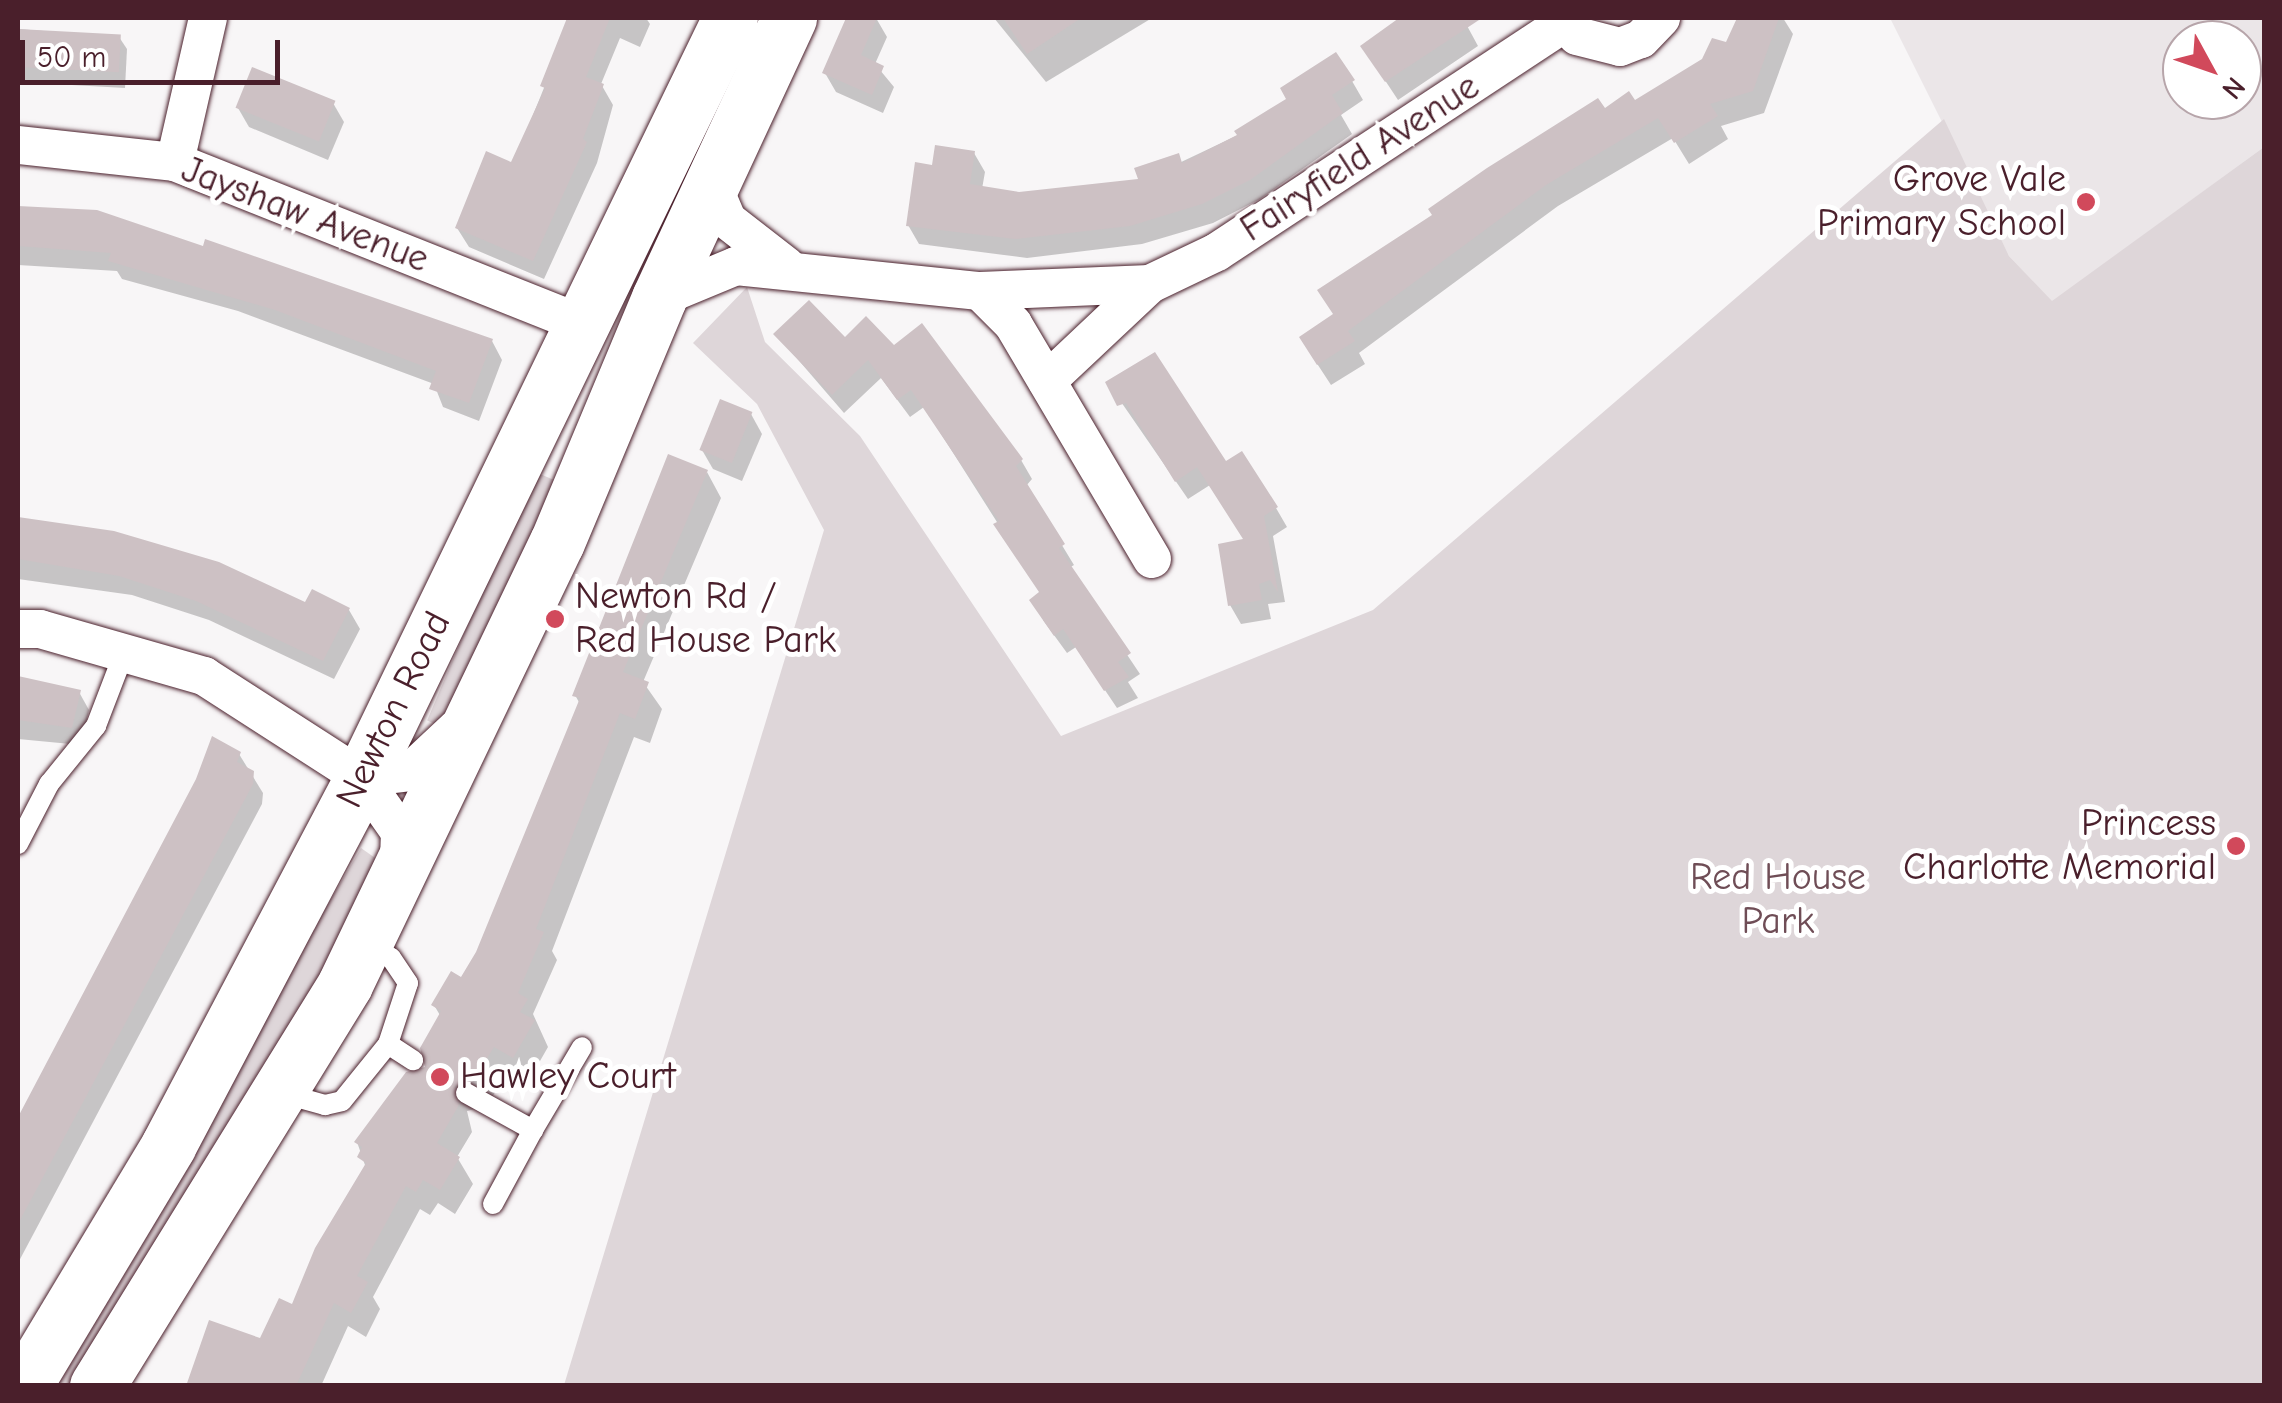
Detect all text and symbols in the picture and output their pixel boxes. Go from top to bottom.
scale bar [25,20,285,82]
north arrow [2162,20,2262,120]
text: 50 m [37,40,106,75]
street label: Fairyfield Avenue [1232,64,1488,252]
text: N [2215,71,2252,105]
street label: Jayshaw Avenue [175,147,435,283]
place label: Grove Vale Primary School [1817,157,2066,246]
marker: Grove Vale Primary School [2075,191,2097,213]
place label: Newton Rd / Red House Park [575,574,836,664]
street label: Newton Road [327,605,461,815]
marker: Newton Rd / Red House Park [544,608,566,630]
place label: Princess Charlotte Memorial [1903,801,2216,891]
marker: Princess Charlotte Memorial [2225,835,2247,857]
park label: Red House Park [1690,855,1866,944]
place label: Hawley Court [460,1054,676,1100]
marker: Hawley Court [429,1066,451,1088]

